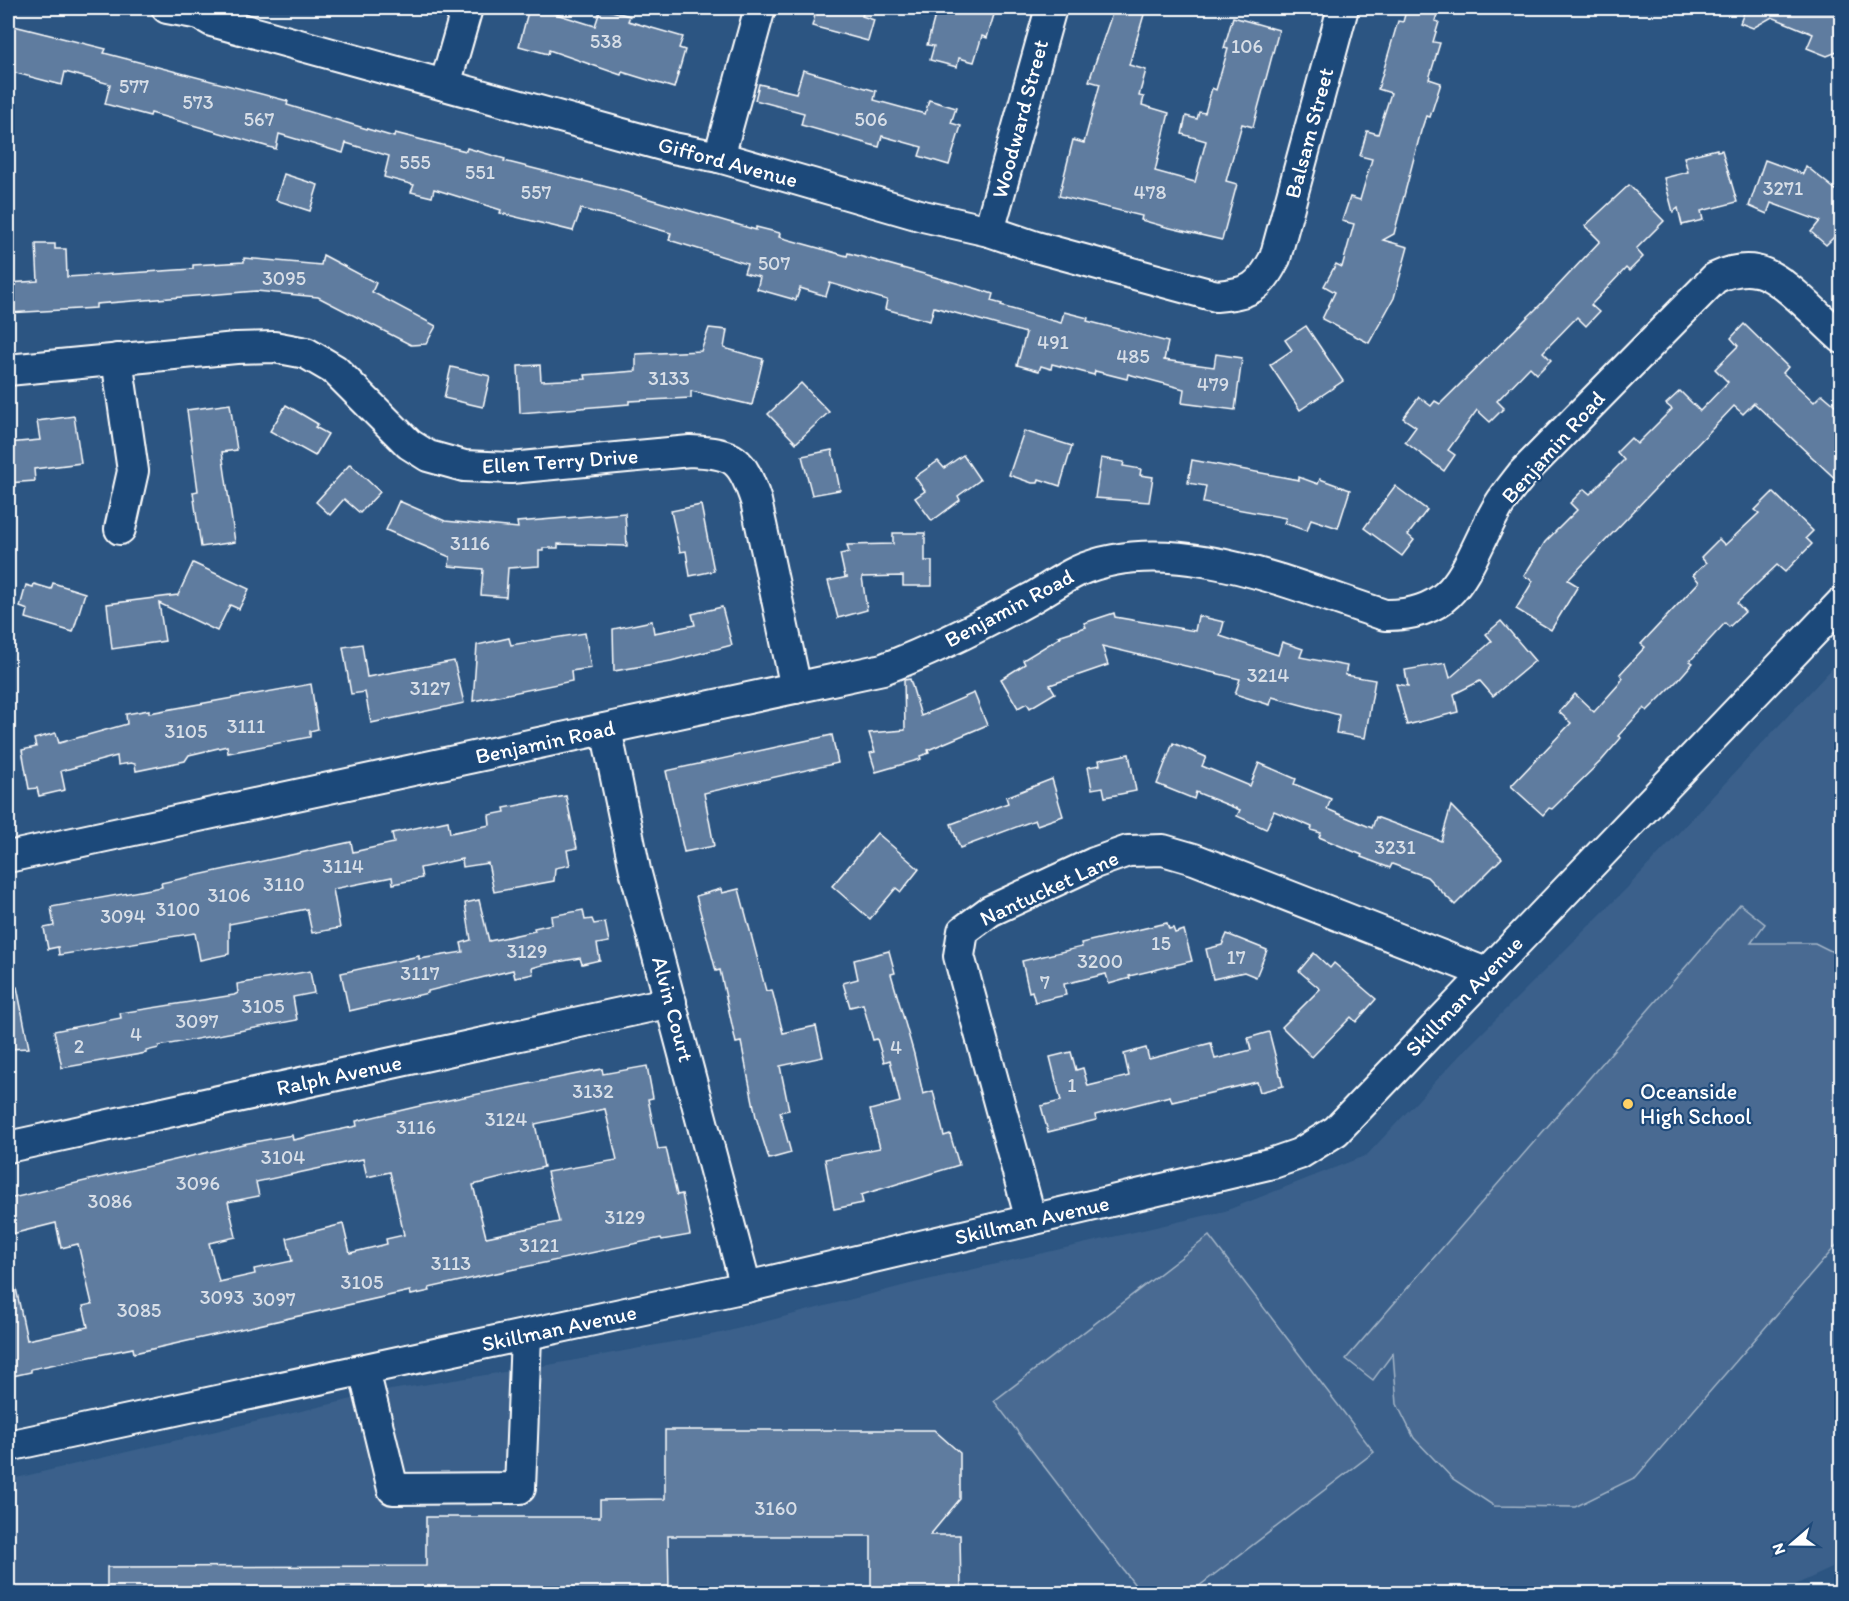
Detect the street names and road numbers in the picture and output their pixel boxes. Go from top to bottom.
street label: Woodward Street [986,37,1054,201]
street label: Balsam Street [1279,65,1339,201]
street label: Gifford Avenue [655,130,801,194]
street label: Benjamin Road [1495,385,1611,509]
street label: Ellen Terry Drive [481,442,639,480]
street label: Benjamin Road [940,563,1078,653]
street label: Benjamin Road [473,714,617,770]
street label: Nantucket Lane [975,844,1123,932]
street label: Skillman Avenue [1399,930,1529,1062]
street label: Alvin Court [646,953,700,1065]
street label: Ralph Avenue [274,1049,404,1101]
street label: Skillman Avenue [952,1189,1112,1251]
street label: Skillman Avenue [479,1298,639,1358]

